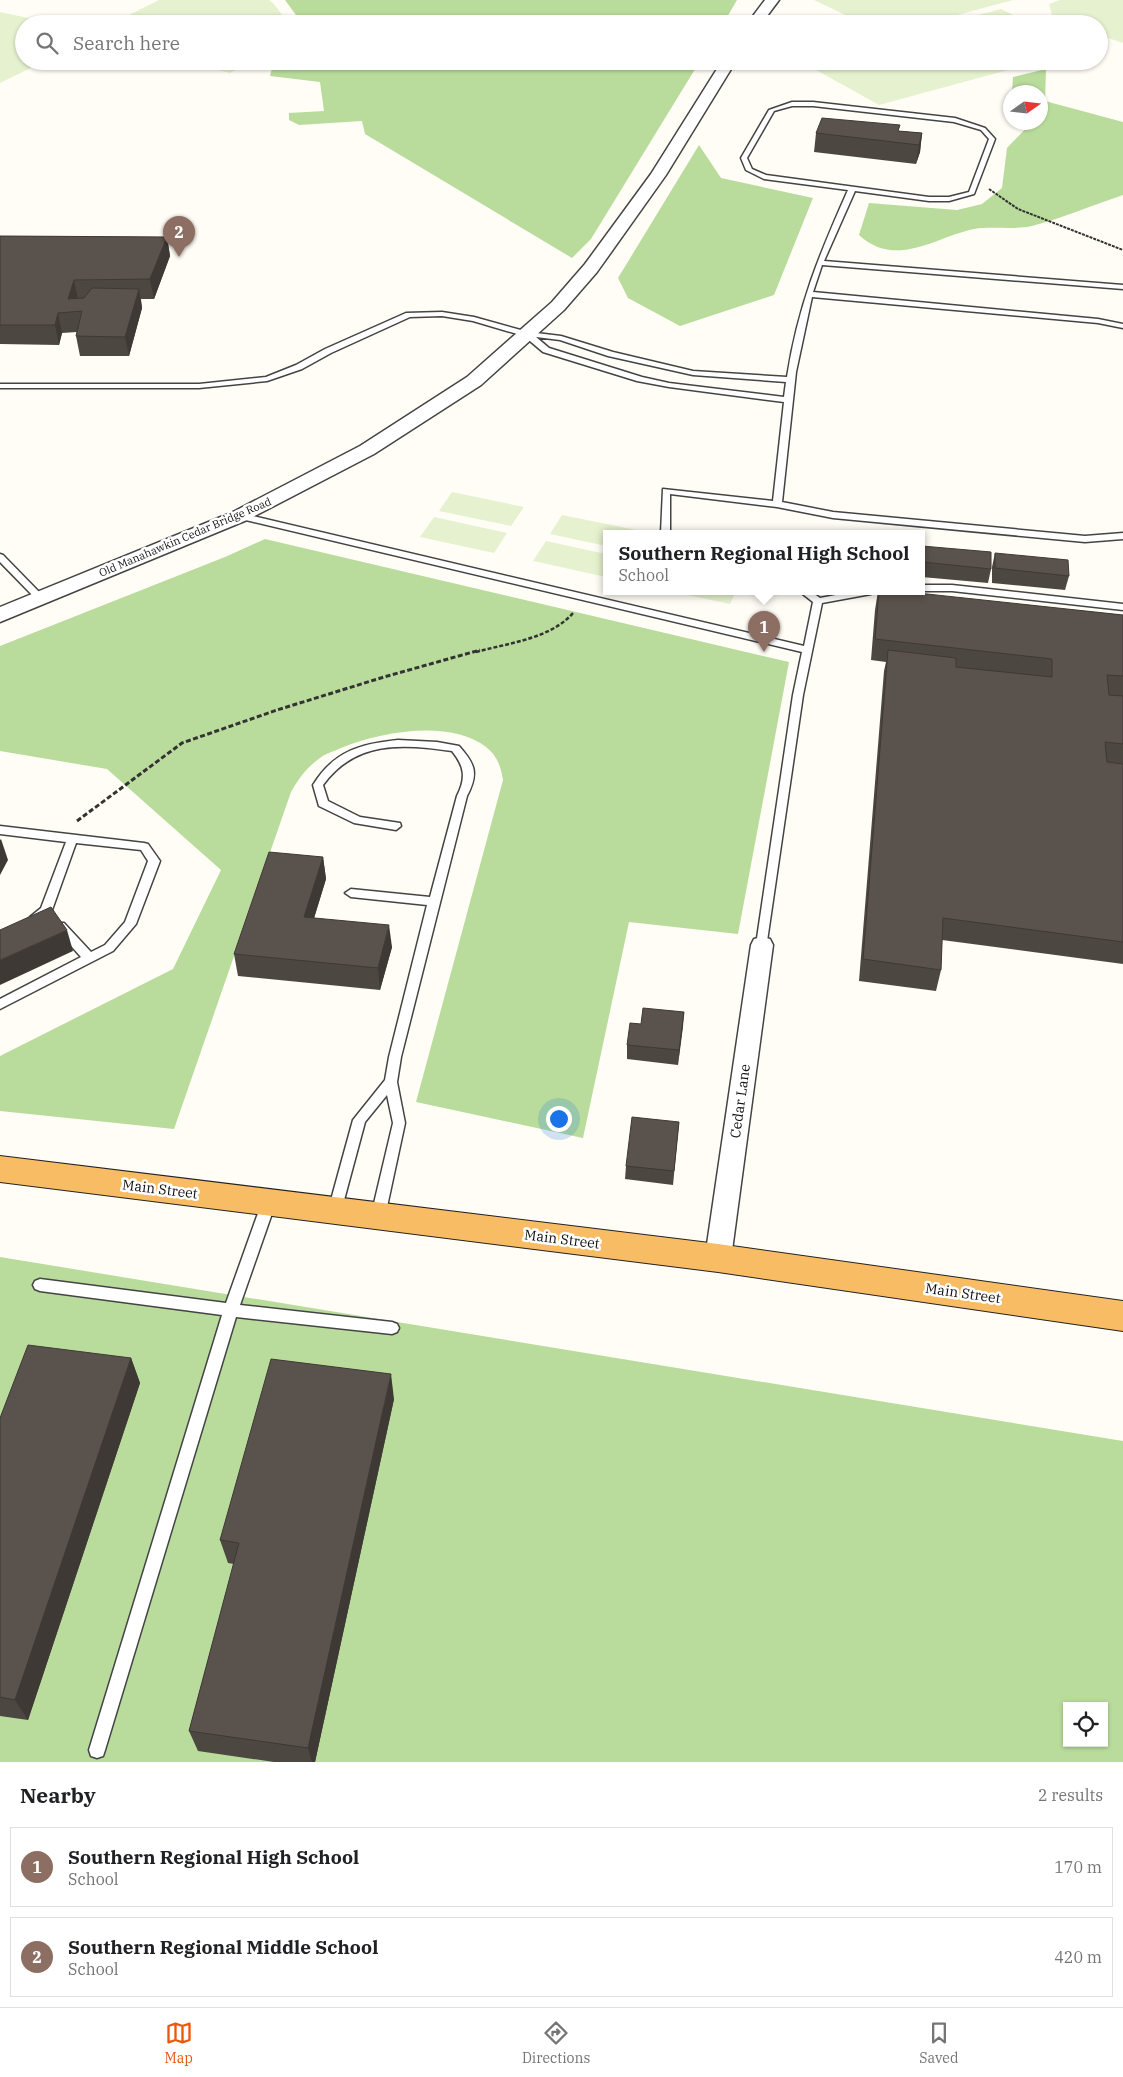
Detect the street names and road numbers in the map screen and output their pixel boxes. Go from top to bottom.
street label: Old Manahawkin Cedar Bridge Road [97,494,274,580]
street label: Cedar Lane [726,1063,754,1139]
street label: Main Street [121,1175,199,1203]
street label: Main Street [523,1225,601,1253]
street label: Main Street [924,1279,1002,1307]

